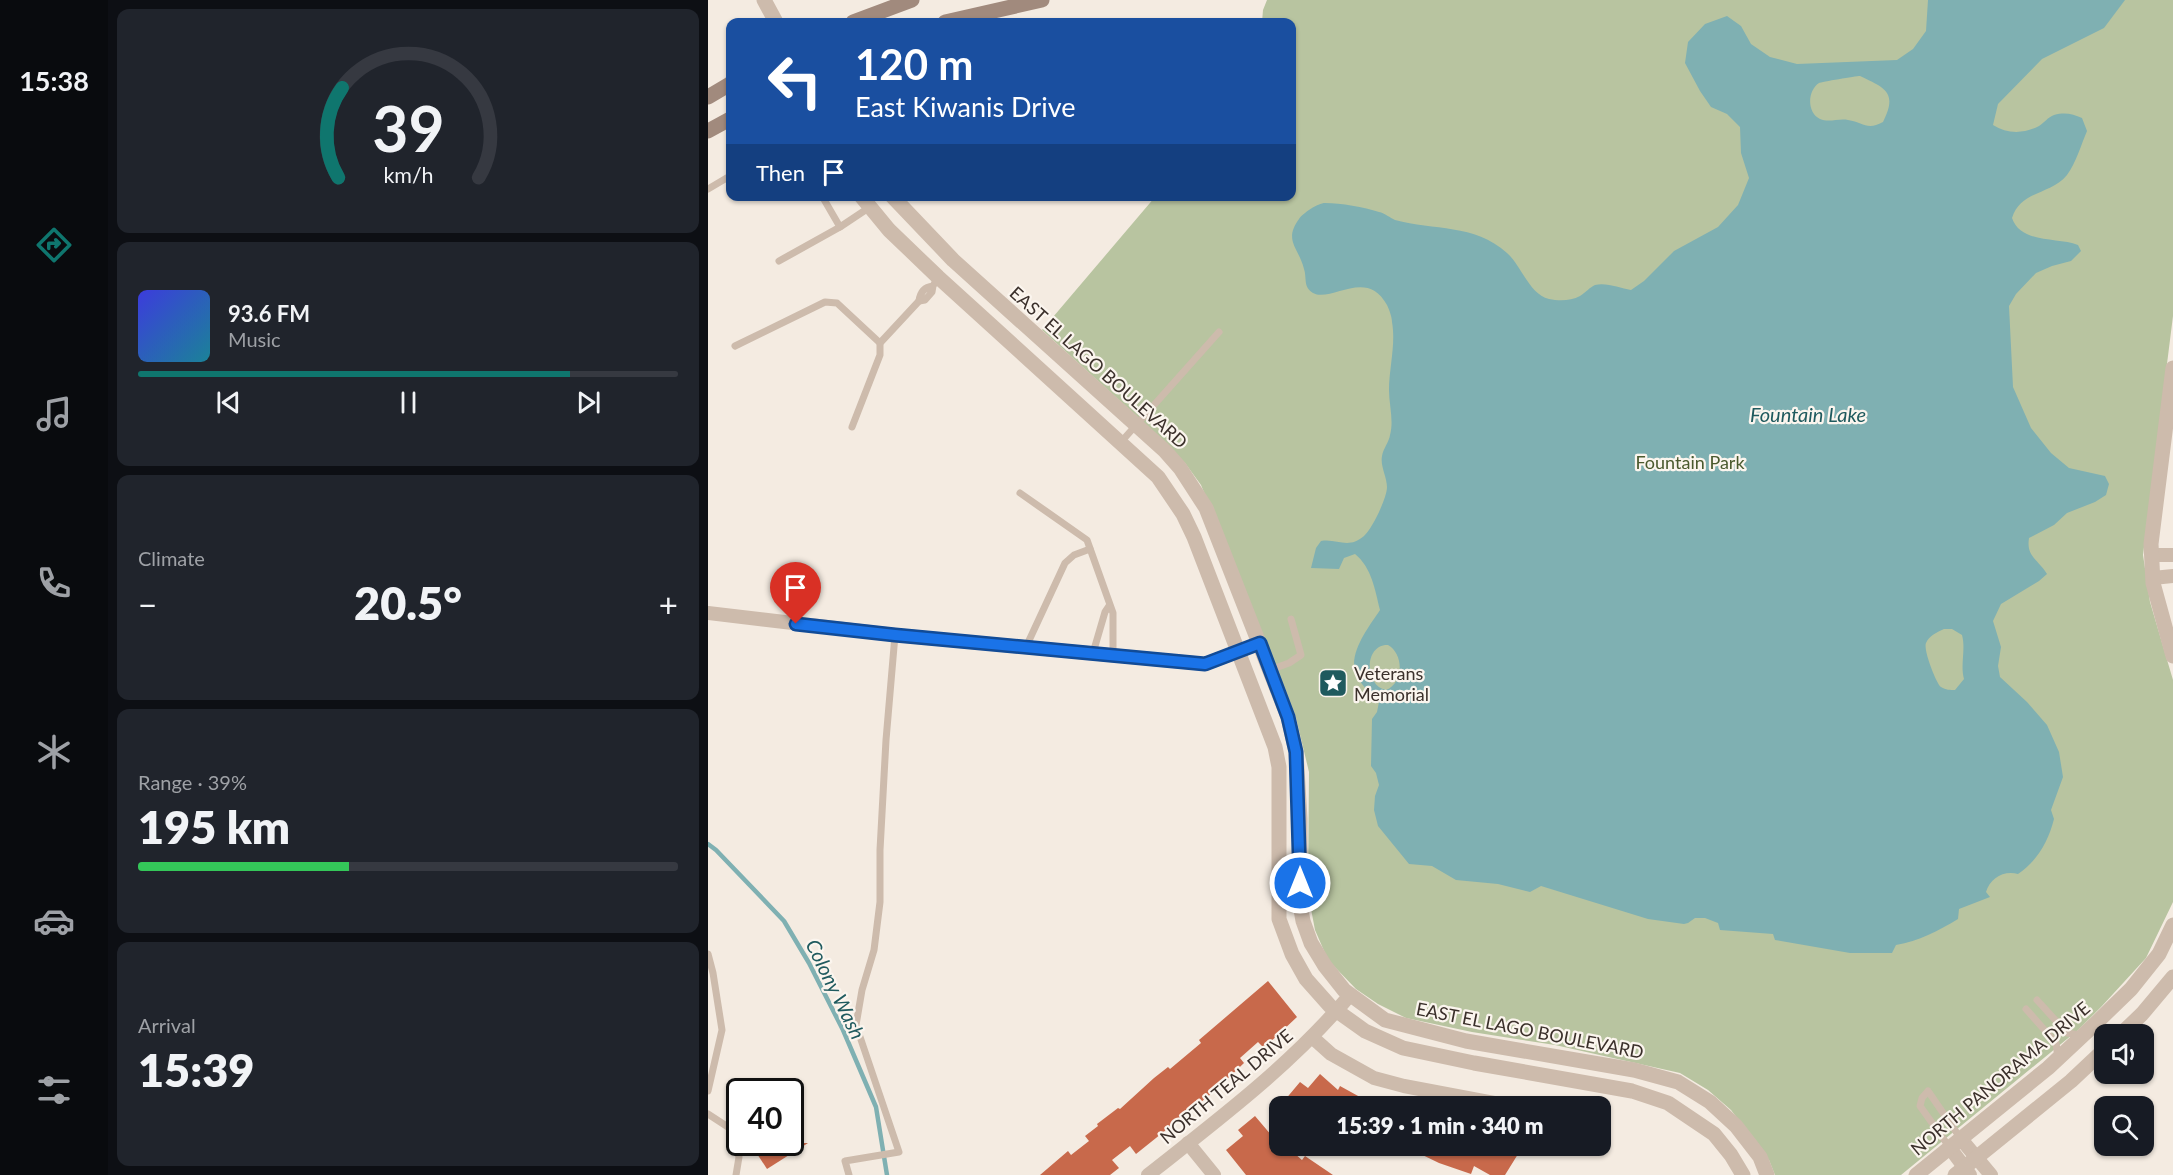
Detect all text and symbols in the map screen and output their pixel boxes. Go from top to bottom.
text: 120 m [855,39,973,89]
icon: left [756,42,834,120]
text: 15:38 [19,64,89,97]
text: 39 [372,90,444,165]
text: East Kiwanis Drive [855,90,1075,123]
icon: arrive [817,156,850,189]
text: Then [756,159,805,186]
text: km/h [383,162,433,188]
icon: directions [33,224,75,266]
street label: EAST EL LAGO BOULEVARD [1006,281,1192,453]
text: 93.6 FM [228,300,310,327]
text: Music [228,327,281,351]
icon: previous [212,386,245,419]
icon: pause [392,386,425,419]
icon: next [572,386,605,419]
icon: music [33,393,75,435]
water label: Fountain Lake [1750,402,1866,426]
park label: Fountain Park [1635,451,1745,473]
text: Climate [138,546,205,570]
icon: phone [33,562,75,604]
pin [770,562,821,624]
icon: arrive [779,571,812,604]
text: 20.5° [354,576,462,630]
text: − [138,584,157,624]
text: + [659,584,678,624]
place label: Veterans Memorial [1354,662,1429,705]
place icon: Veterans Memorial [1317,667,1349,699]
icon: climate [33,731,75,773]
text: Range · 39% [138,770,247,794]
text: 195 km [138,800,290,854]
position arrow [1268,851,1332,915]
icon: car [33,900,75,942]
water label: Colony Wash [801,935,871,1043]
street label: EAST EL LAGO BOULEVARD [1414,997,1646,1063]
street label: NORTH PANORAMA DRIVE [1906,997,2094,1159]
text: Arrival [138,1013,196,1037]
street label: NORTH TEAL DRIVE [1155,1024,1297,1148]
map controls [2094,1024,2154,1156]
button: sound [2094,1024,2154,1084]
text: 15:39 [138,1043,254,1097]
icon: filters [33,1069,75,1111]
speed limit sign: 40 [726,1078,804,1156]
button: search [2094,1096,2154,1156]
text: 15:39 · 1 min · 340 m [1337,1112,1543,1139]

